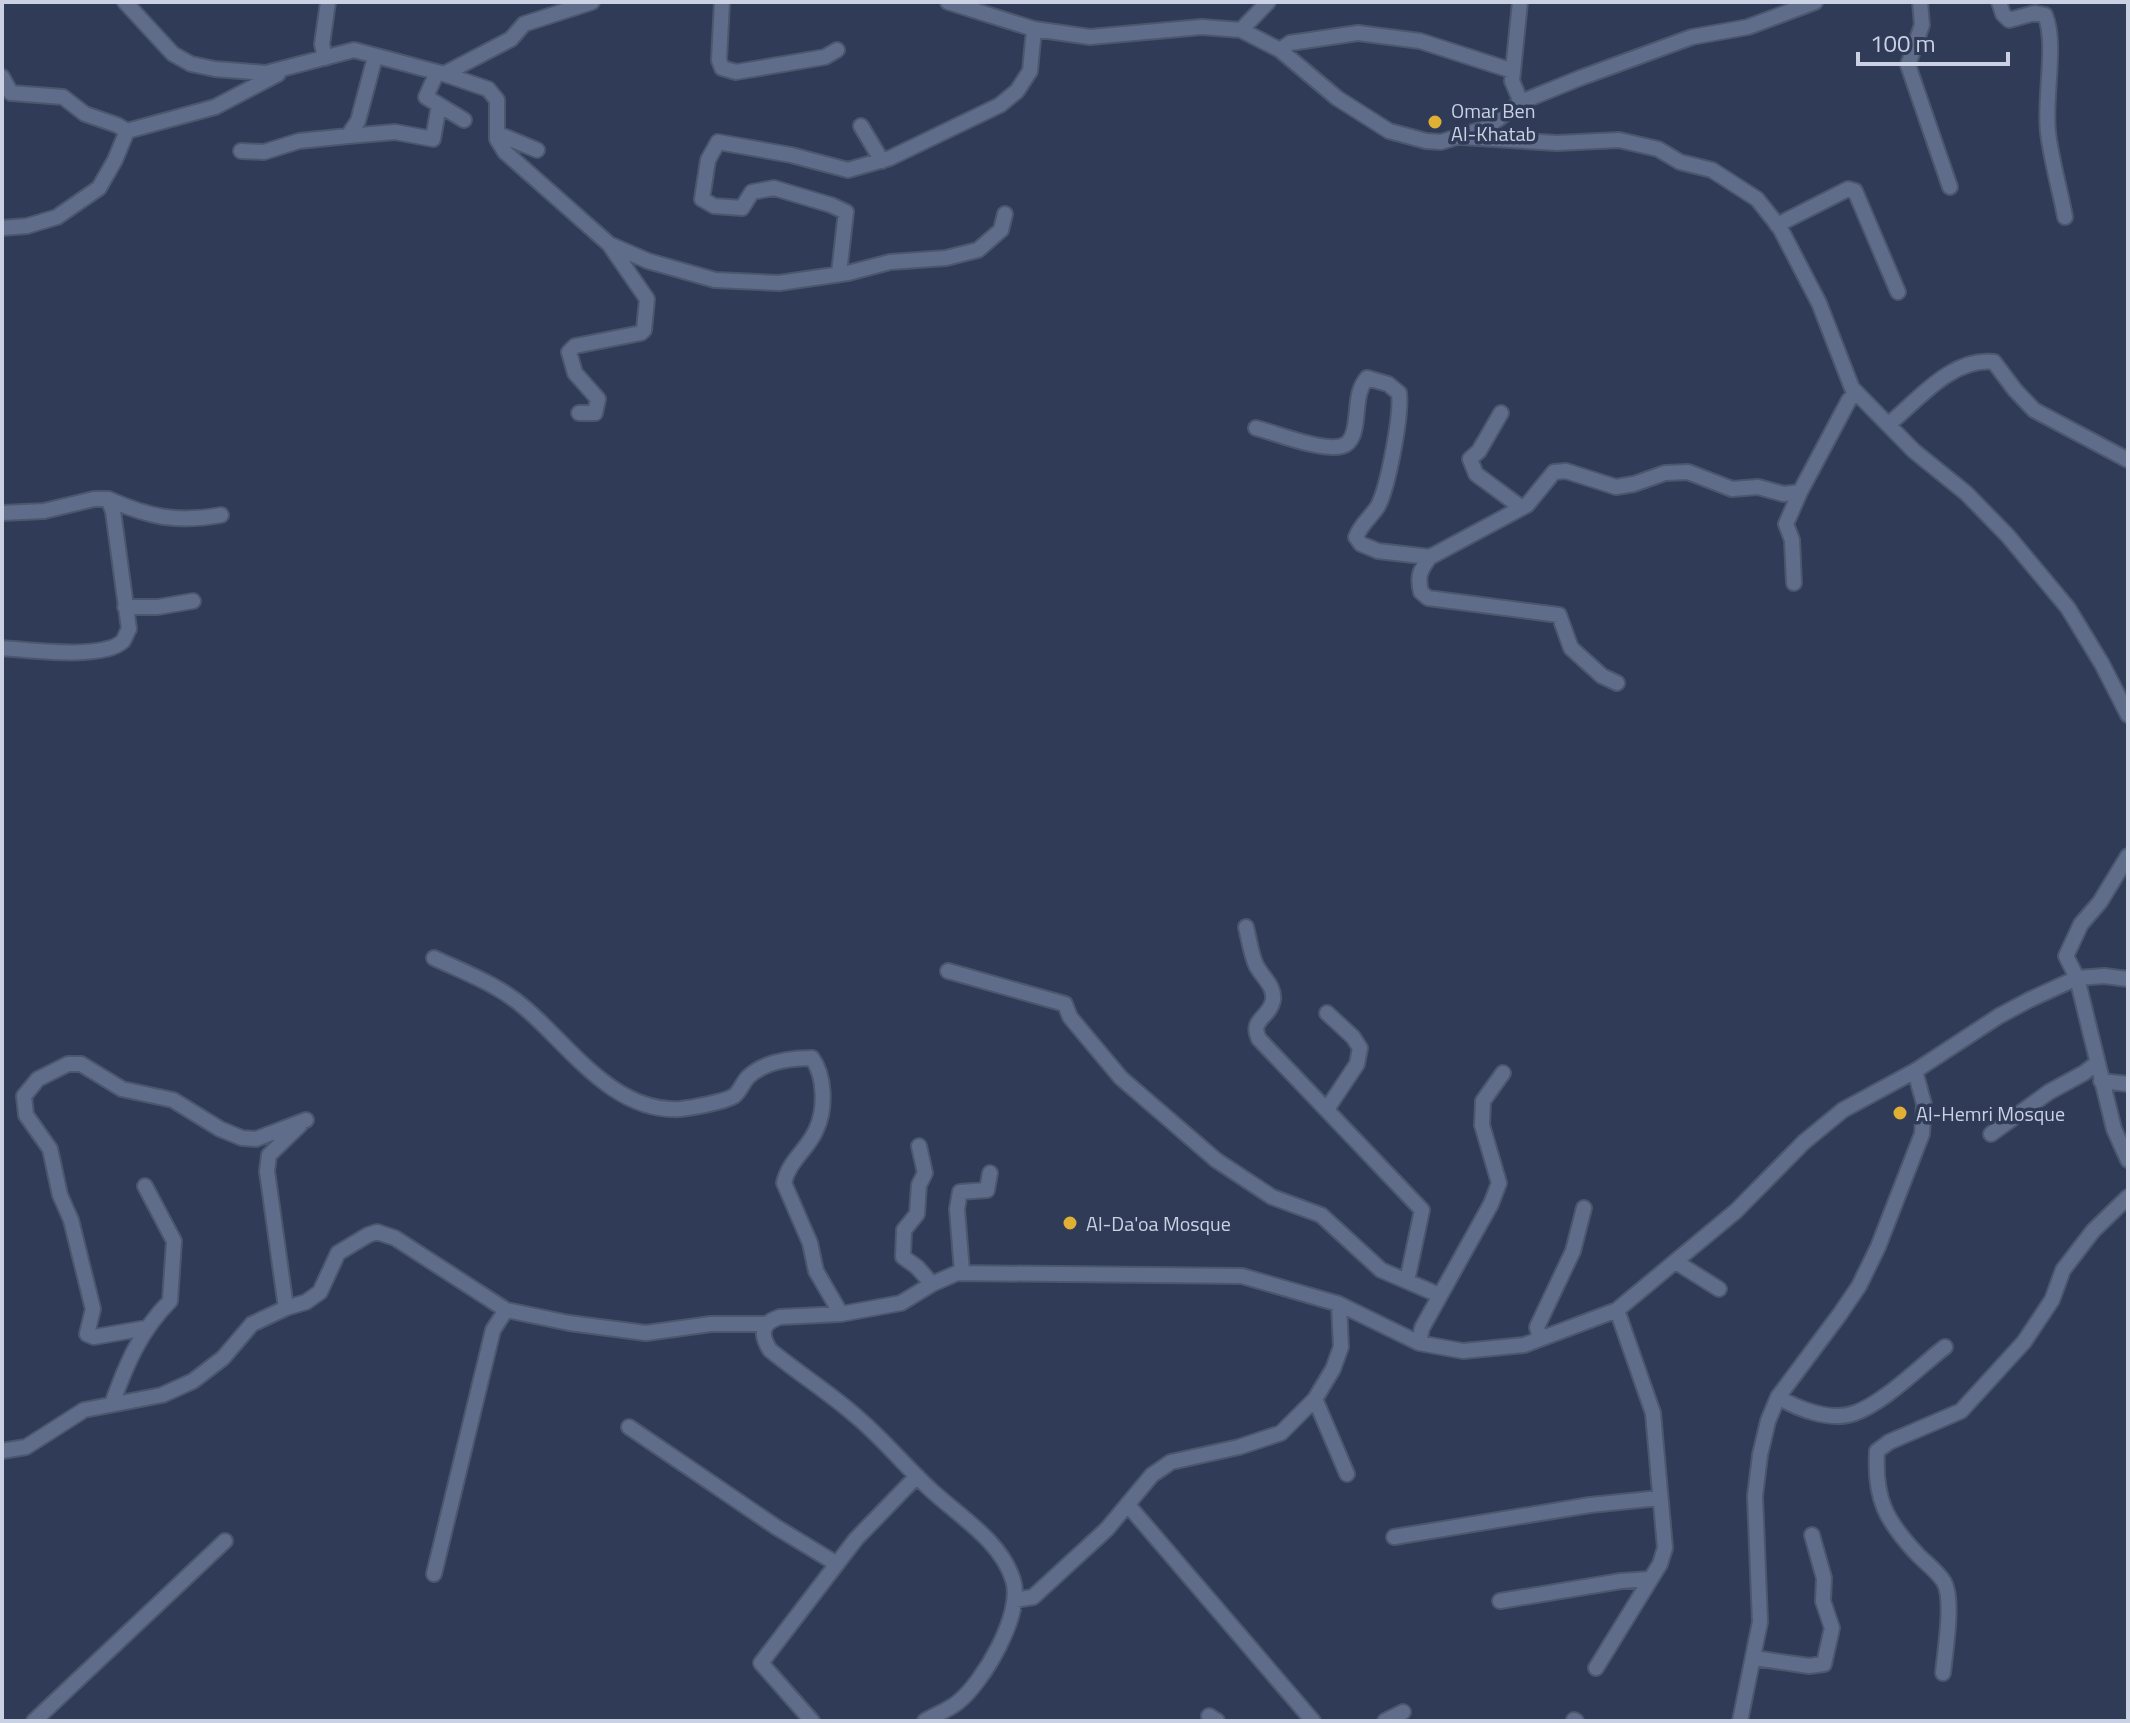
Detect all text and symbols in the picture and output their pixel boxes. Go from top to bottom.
scale bar [1858,16,2008,66]
text: 100 m [1870,25,1936,61]
place label: Omar Ben Al-Khatab [1451,95,1536,149]
marker: Omar Ben Al-Khatab [1426,113,1444,131]
place label: Al-Hemri Mosque [1916,1098,2065,1129]
marker: Al-Hemri Mosque [1891,1104,1909,1122]
place label: Al-Da'oa Mosque [1086,1208,1231,1239]
marker: Al-Da'oa Mosque [1061,1214,1079,1232]

